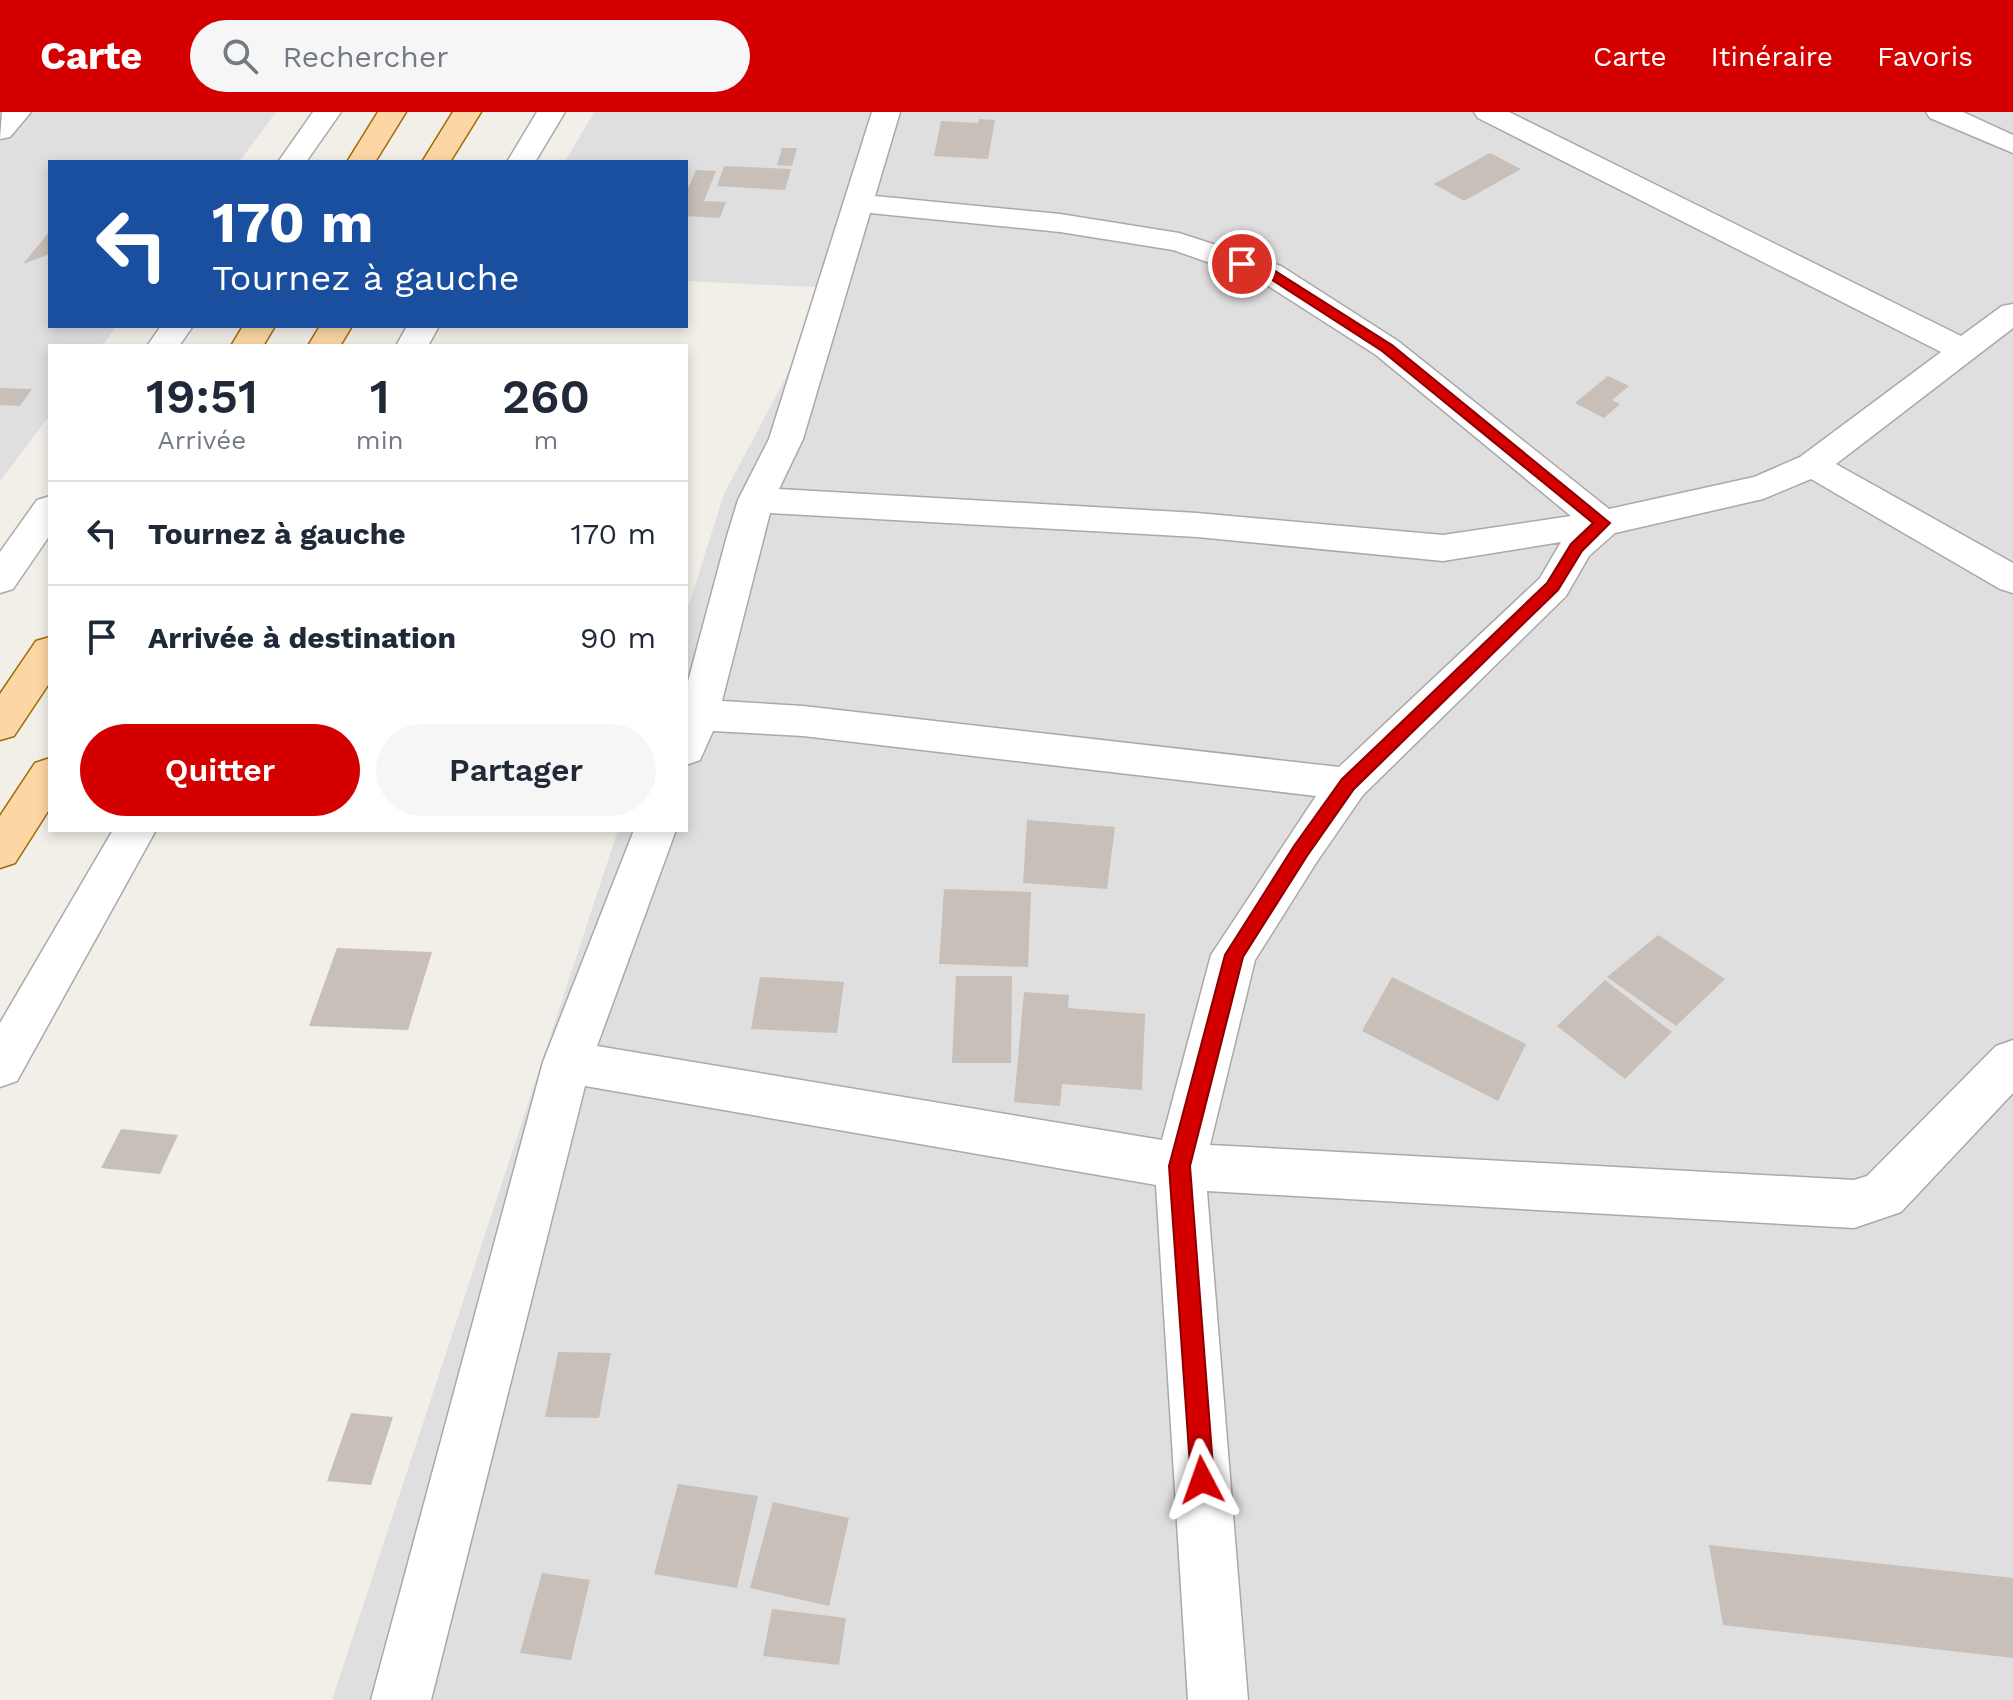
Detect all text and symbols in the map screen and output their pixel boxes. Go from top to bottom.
search box [190,20,750,92]
text: Carte [40,34,142,78]
icon: search [218,34,262,78]
text: Rechercher [282,39,449,74]
text: Carte [1593,40,1667,73]
text: Itinéraire [1711,40,1833,73]
text: Favoris [1877,40,1973,73]
text: 170 m [212,190,374,256]
icon: left [80,192,184,296]
pin [1208,230,1276,298]
icon: arrive [1220,242,1264,286]
text: Tournez à gauche [212,257,520,299]
text: 19:51 [146,368,258,425]
text: 1 [370,368,390,425]
text: 260 [502,368,590,425]
text: Arrivée [158,425,246,455]
text: min [356,425,404,455]
text: m [533,425,558,455]
icon: left [80,511,124,555]
text: Tournez à gauche [148,516,406,551]
text: 170 m [571,516,656,551]
icon: arrive [80,615,124,659]
text: Arrivée à destination [148,620,456,655]
text: 90 m [580,620,656,655]
button: Quitter [80,724,360,816]
button: Partager [376,724,656,816]
position arrow [1160,1438,1244,1522]

